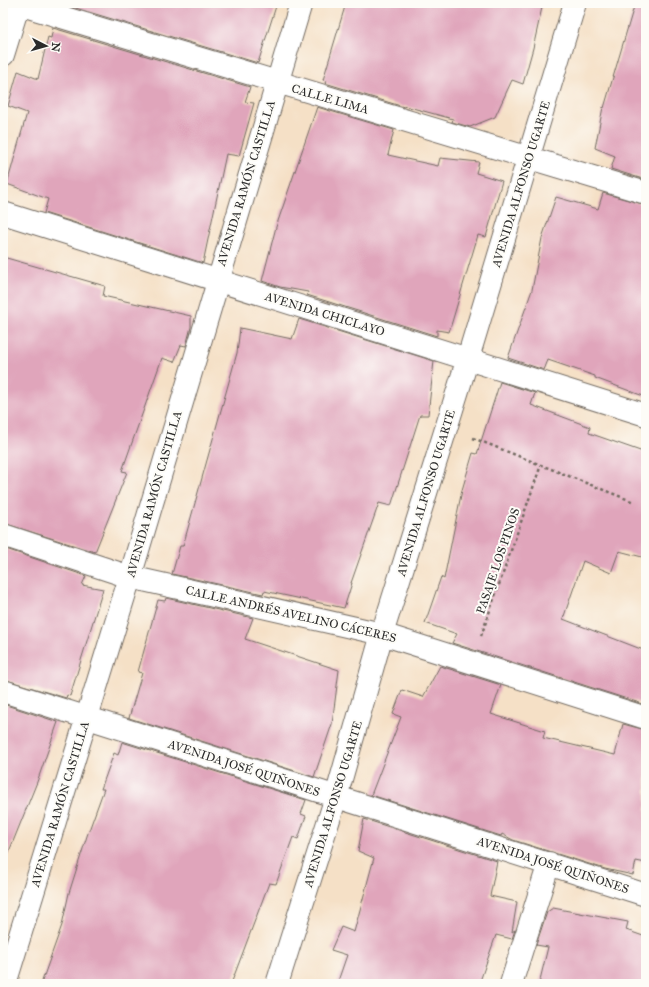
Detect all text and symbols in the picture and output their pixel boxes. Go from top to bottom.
north arrow [26,26,66,66]
text: N [48,42,62,53]
street label: CALLE LIMA [290,81,370,117]
street label: AVENIDA RAMÓN CASTILLA [212,98,278,269]
street label: AVENIDA ALFONSO UGARTE [489,99,553,270]
street label: AVENIDA CHICLAYO [262,289,387,339]
street label: AVENIDA ALFONSO UGARTE [394,408,458,579]
street label: AVENIDA RAMÓN CASTILLA [121,409,185,580]
street label: PASAJE LOS PINOS [473,506,524,616]
street label: CALLE ANDRÉS AVELINO CÁCERES [184,581,398,645]
street label: AVENIDA RAMÓN CASTILLA [26,719,92,890]
street label: AVENIDA ALFONSO UGARTE [301,719,365,890]
street label: AVENIDA JOSÉ QUIÑONES [165,735,322,800]
street label: AVENIDA JOSÉ QUIÑONES [474,832,631,897]

